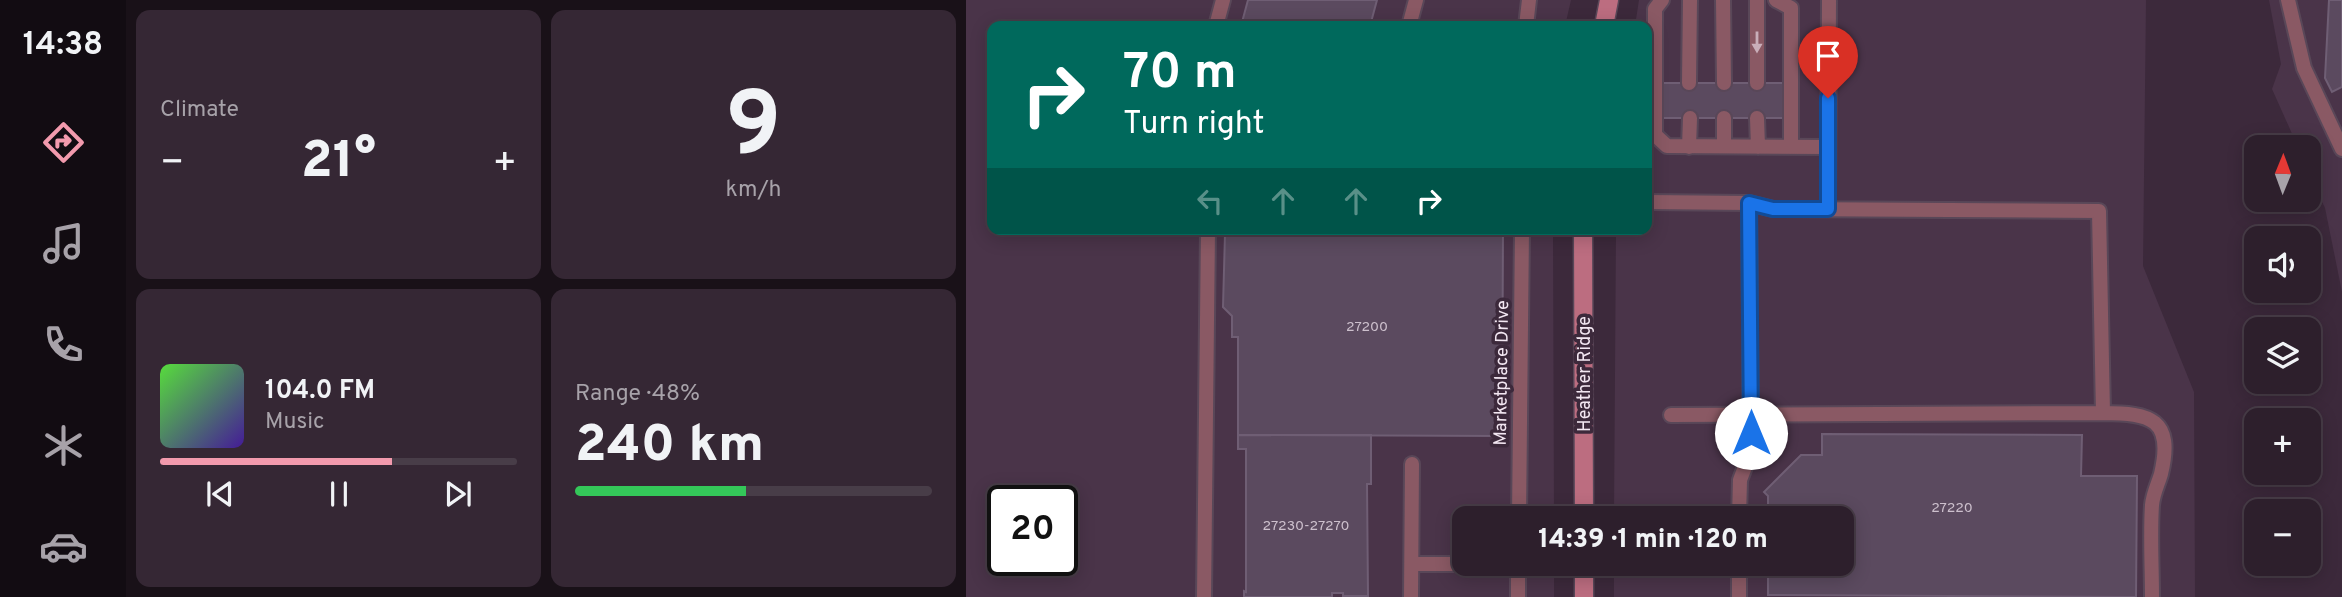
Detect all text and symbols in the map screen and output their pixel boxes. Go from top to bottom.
text: 14:38 [23,26,103,66]
pin [1798,26,1858,98]
one-way arrow [1751,31,1763,53]
icon: arrive [1809,37,1847,75]
text: 70 m [1123,44,1237,106]
icon: right [1008,49,1099,140]
text: 9 [726,73,781,188]
text: Climate [160,96,239,125]
text: Turn right [1123,105,1265,145]
icon: directions [39,118,88,167]
text: 21° [301,130,376,196]
north arrow [2244,135,2320,212]
map controls [2244,135,2321,576]
text: − [160,140,185,189]
text: + [492,140,517,189]
text: km/h [726,176,781,205]
icon: left [1191,182,1229,220]
icon: ahead [1264,182,1302,220]
icon: ahead [1337,182,1375,220]
icon: right [1410,182,1448,220]
icon: music [39,219,88,268]
button: sound [2244,226,2321,303]
street label: Marketplace Drive [1490,300,1515,446]
street label: Heather Ridge [1574,316,1597,432]
button: layers [2244,317,2321,394]
house number: 27200 [1346,319,1388,336]
icon: phone [39,320,88,369]
text: 104.0 FM [265,375,375,408]
text: Range · 48% [575,380,700,409]
position arrow [1714,396,1788,470]
text: Music [265,408,325,437]
button: + [2244,408,2321,485]
text: 240 km [575,414,764,480]
icon: climate [39,421,88,470]
icon: previous [201,475,239,513]
icon: pause [320,475,358,513]
icon: next [439,475,477,513]
speed limit sign: 20 [987,485,1078,576]
button: − [2244,499,2321,576]
house number: 27220 [1931,500,1973,517]
house number: 27230-27270 [1263,518,1349,535]
icon: car [39,522,88,571]
text: 14:39 · 1 min · 120 m [1538,524,1768,557]

